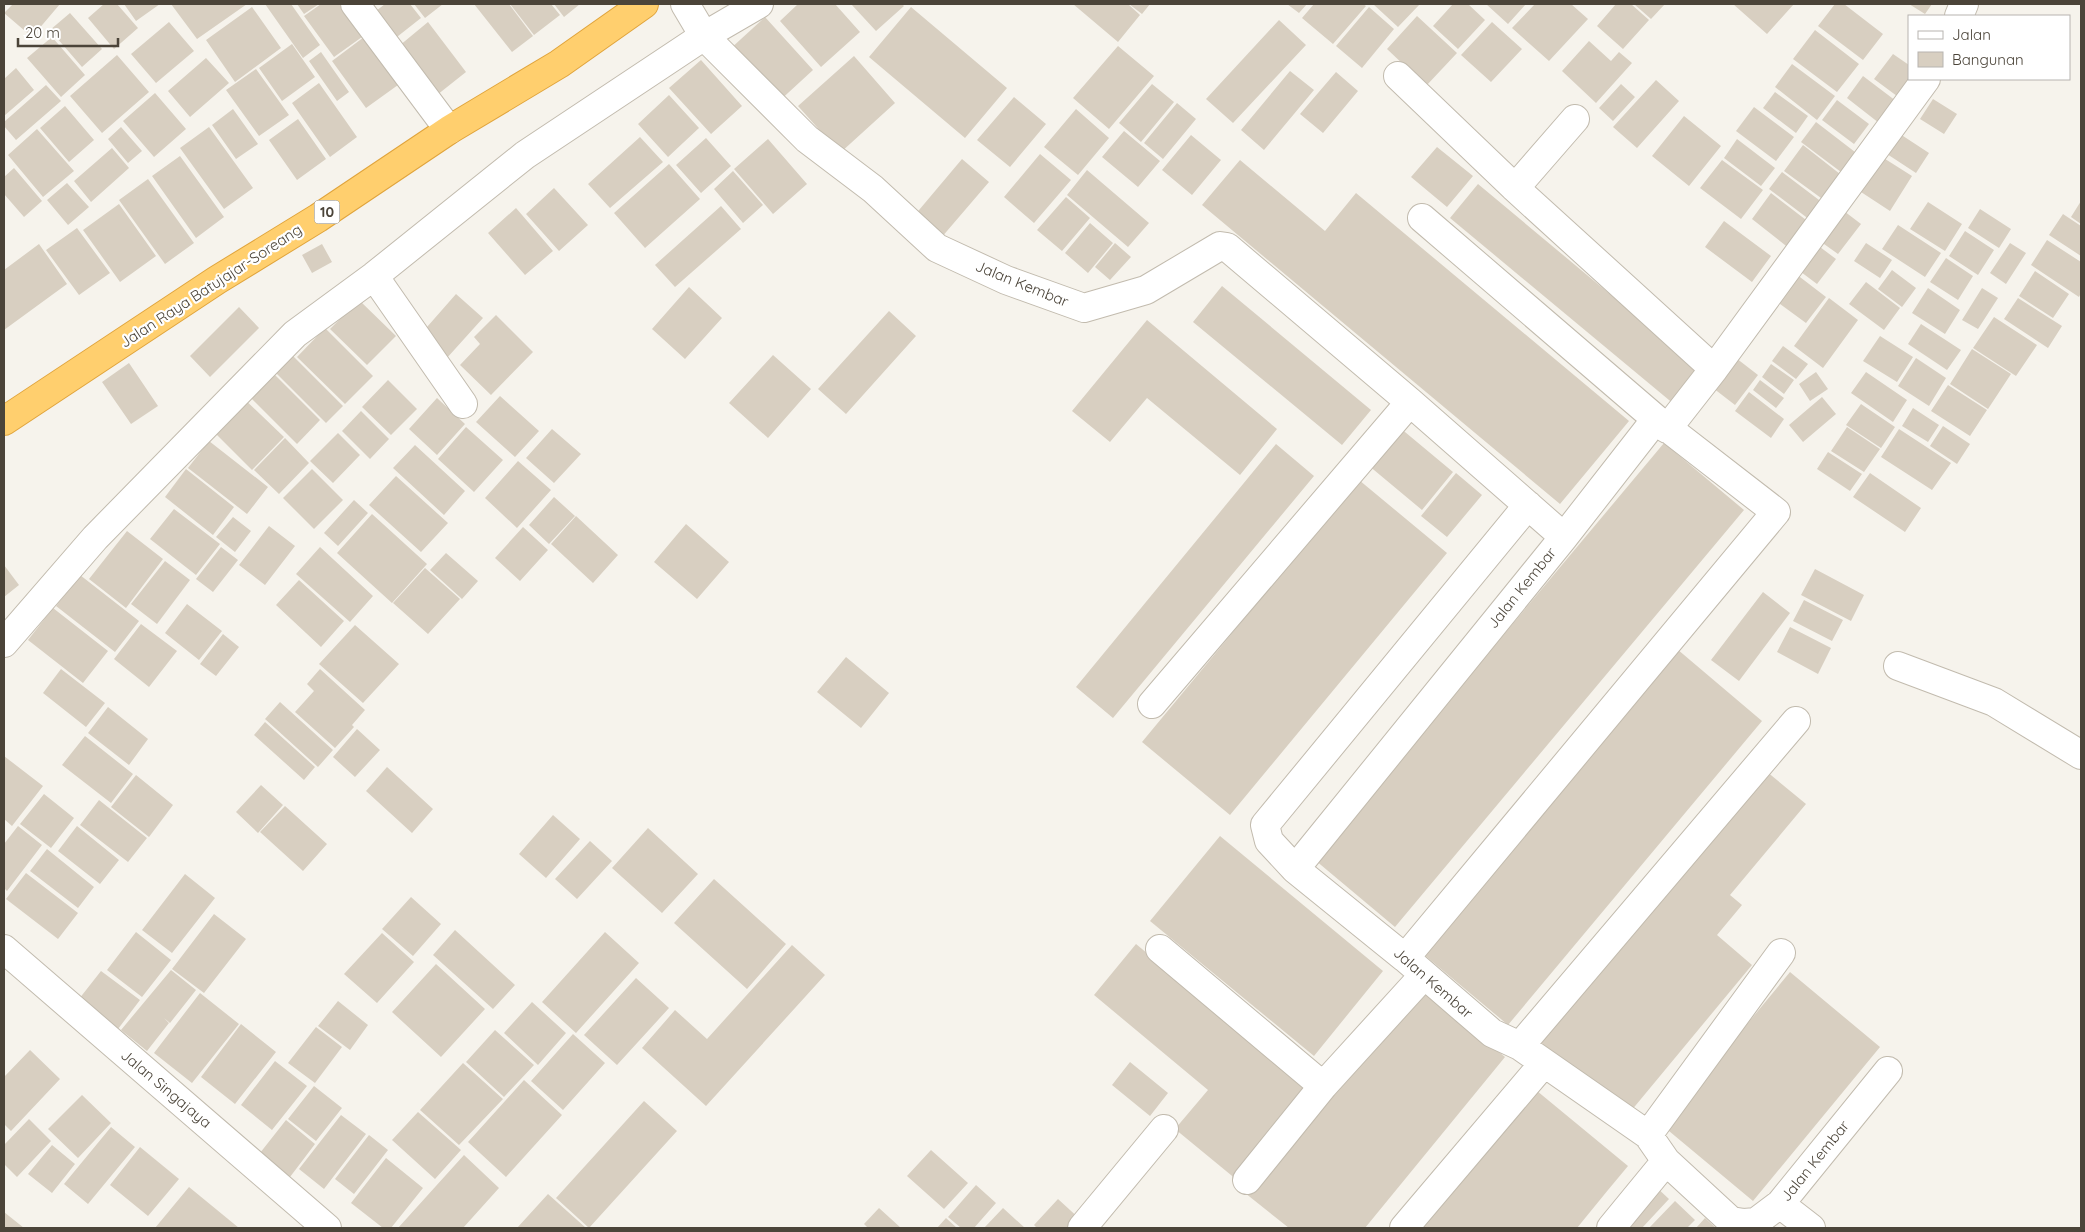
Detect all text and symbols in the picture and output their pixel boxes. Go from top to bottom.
scale bar [18,15,118,47]
legend [1908,15,2070,80]
text: 20 m [25,23,60,42]
text: Jalan [1952,25,1991,44]
text: Bangunan [1952,50,2024,69]
road number: 10 [314,200,340,223]
street label: Jalan Raya Batujajar-Soreang [116,220,305,352]
street label: Jalan Kembar [973,256,1072,311]
street label: Jalan Kembar [1483,543,1560,632]
street label: Jalan Kembar [1390,943,1477,1022]
street label: Jalan Singajaya [117,1045,215,1132]
street label: Jalan Kembar [1776,1116,1853,1205]

